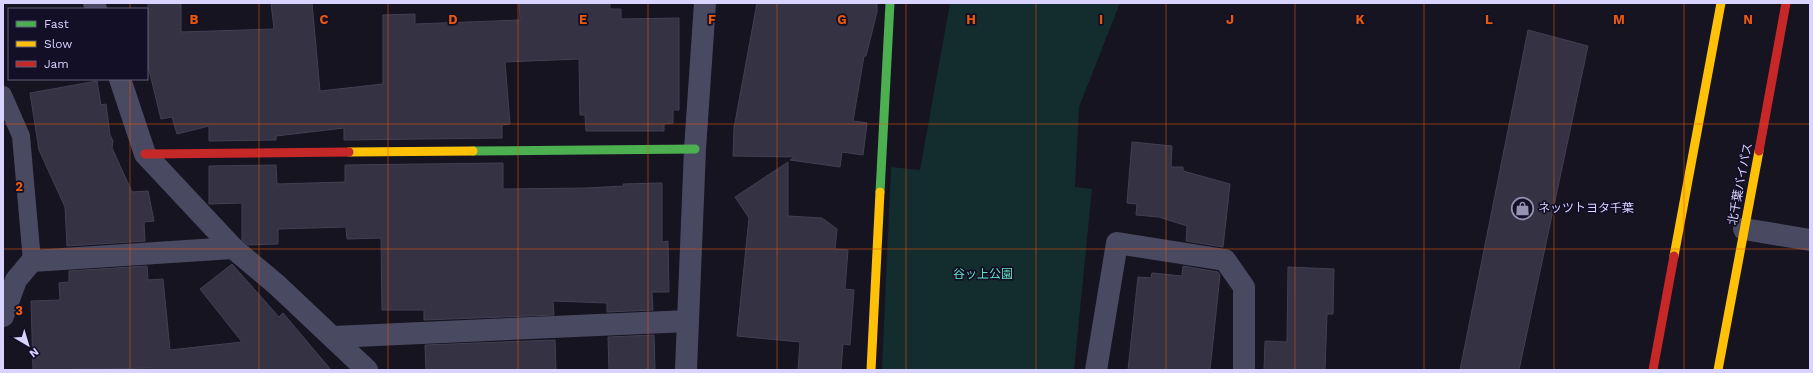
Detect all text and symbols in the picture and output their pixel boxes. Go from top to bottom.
legend [8,8,148,80]
text: B [190,12,199,27]
text: C [320,12,329,27]
text: D [448,12,458,27]
text: E [579,12,587,27]
text: F [708,12,716,27]
text: G [837,12,847,27]
text: H [966,12,976,27]
text: I [1099,12,1103,27]
text: J [1226,12,1234,27]
text: K [1355,12,1365,27]
text: L [1485,12,1493,27]
text: M [1613,12,1625,27]
text: N [1743,12,1753,27]
text: Fast [44,17,69,31]
text: Slow [44,37,72,51]
text: Jam [44,57,69,71]
street label: 北千葉バイパス [1725,142,1755,226]
text: 2 [15,179,23,194]
shop icon: ネッツトヨタ千葉 [1510,195,1536,221]
place label: ネッツトヨタ千葉 [1538,201,1634,215]
park label: 谷ッ上公園 [953,267,1013,281]
text: 3 [15,303,23,318]
north arrow [8,325,48,365]
text: N [27,345,41,360]

